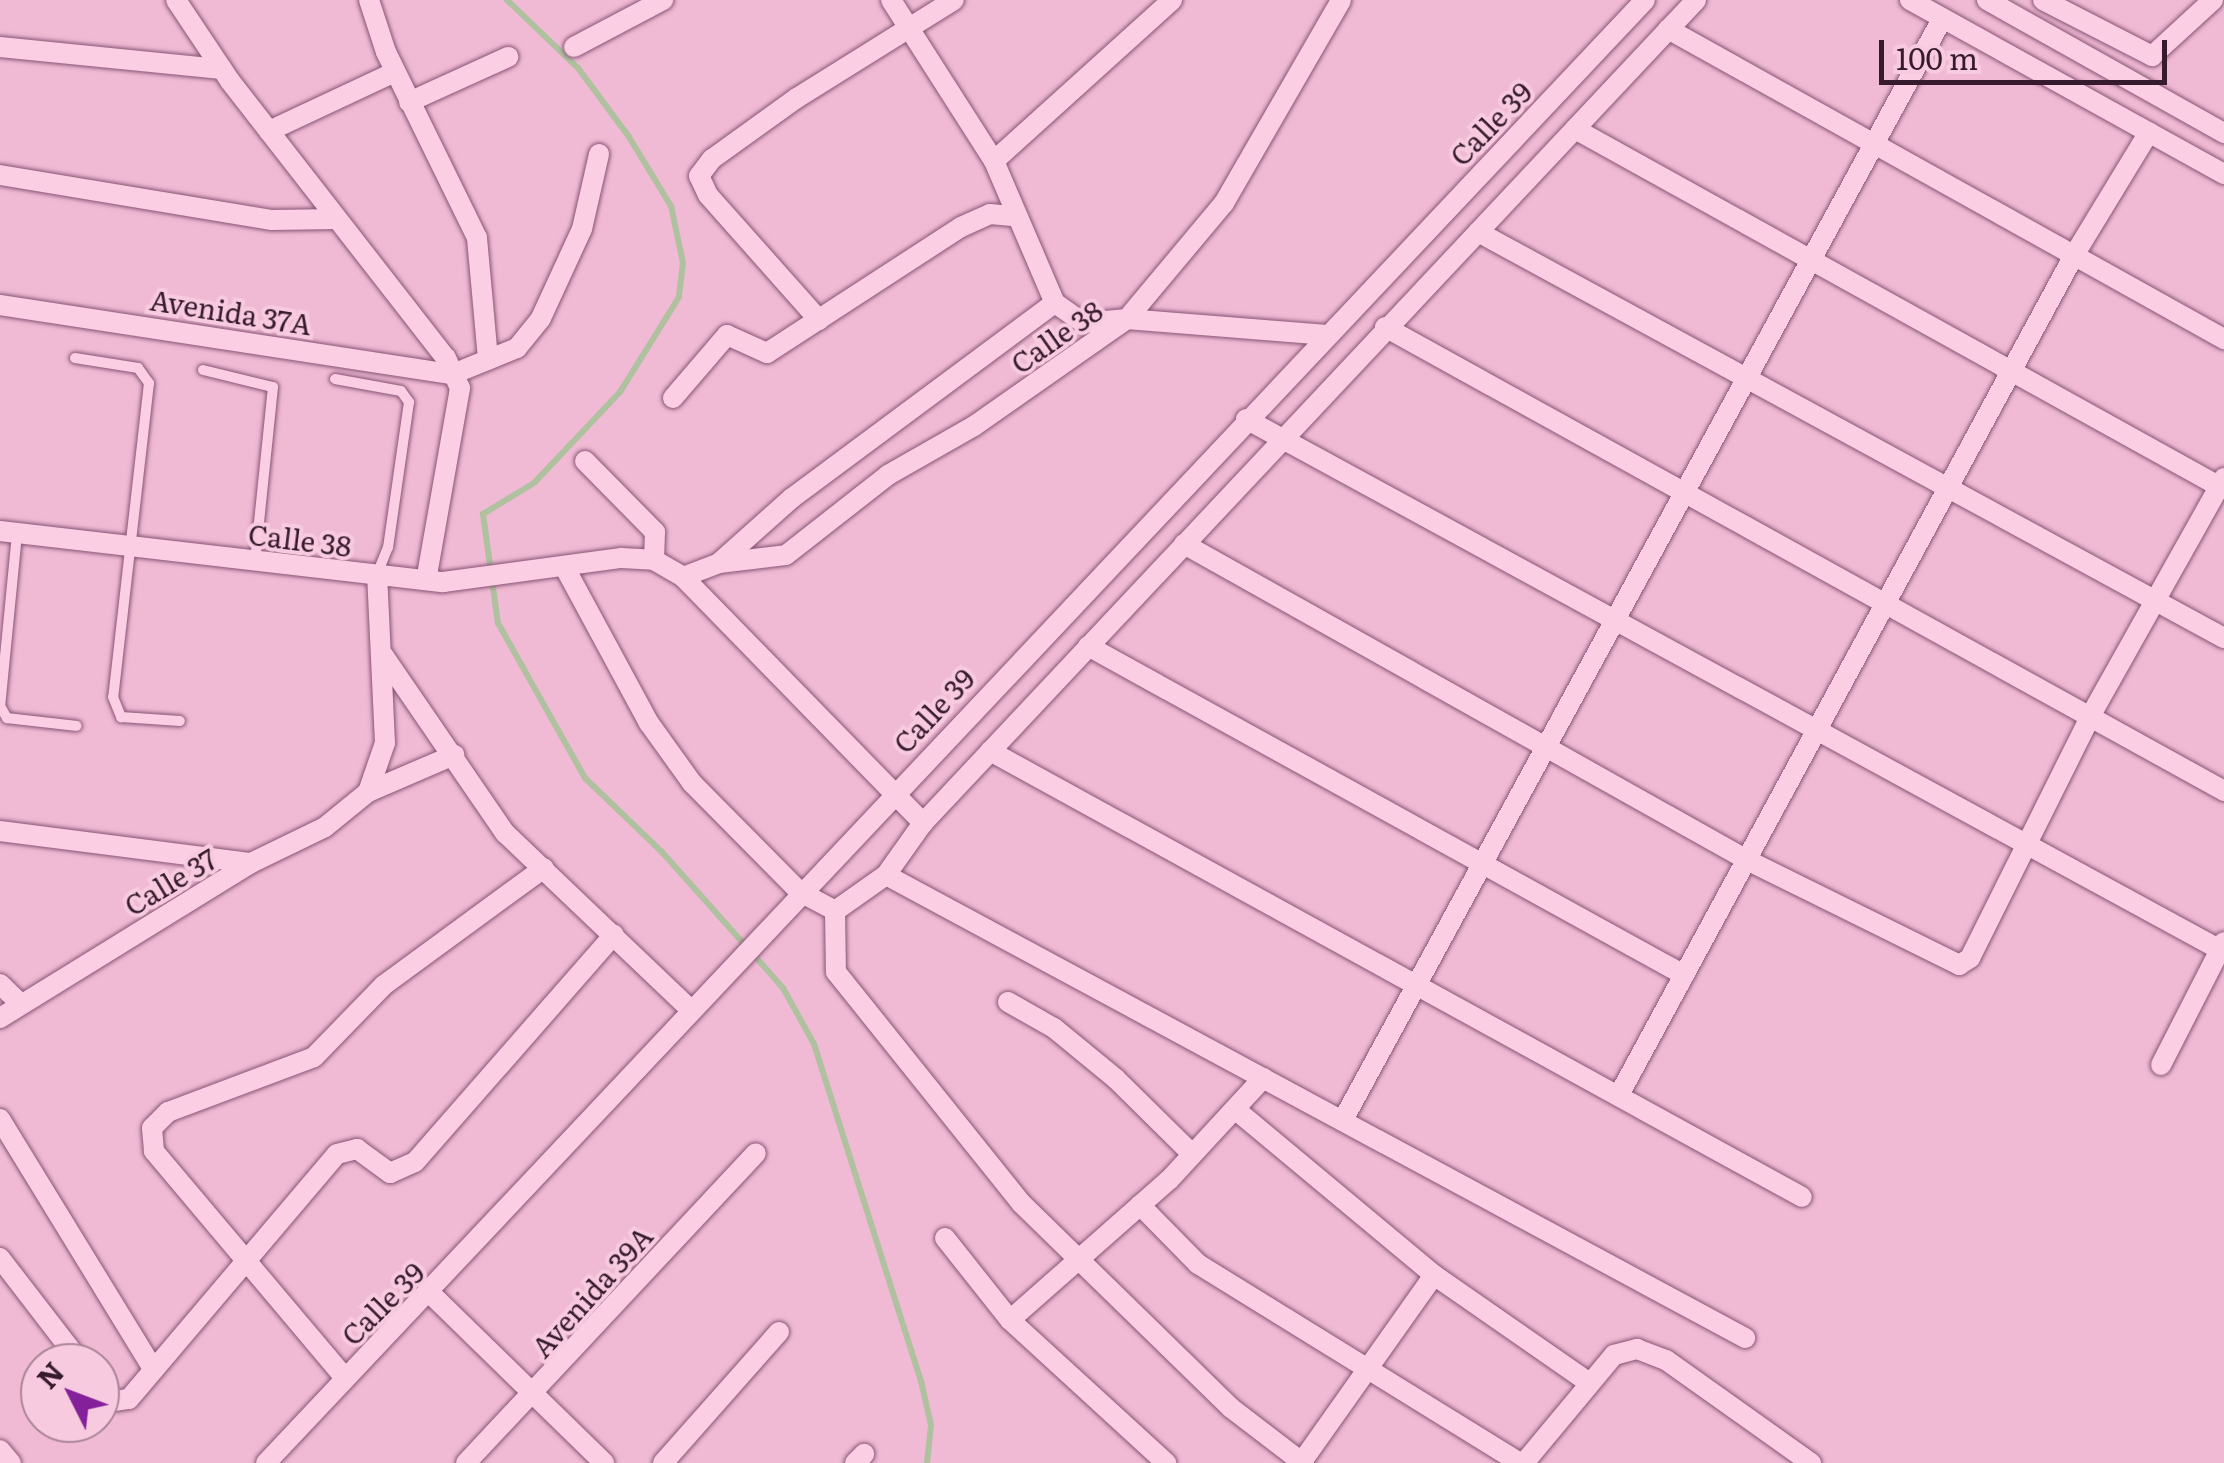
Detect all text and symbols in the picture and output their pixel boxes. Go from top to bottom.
scale bar [1884,20,2172,82]
text: 100 m [1896,35,1978,79]
street label: Calle 39 [1442,74,1538,172]
street label: Avenida 37A [148,282,314,340]
street label: Calle 38 [1004,293,1108,379]
street label: Calle 38 [247,516,353,562]
street label: Calle 39 [886,661,980,759]
street label: Calle 37 [118,840,222,922]
street label: Avenida 39A [524,1219,658,1363]
street label: Calle 39 [334,1255,430,1351]
north arrow [20,1343,120,1443]
text: N [26,1351,73,1397]

